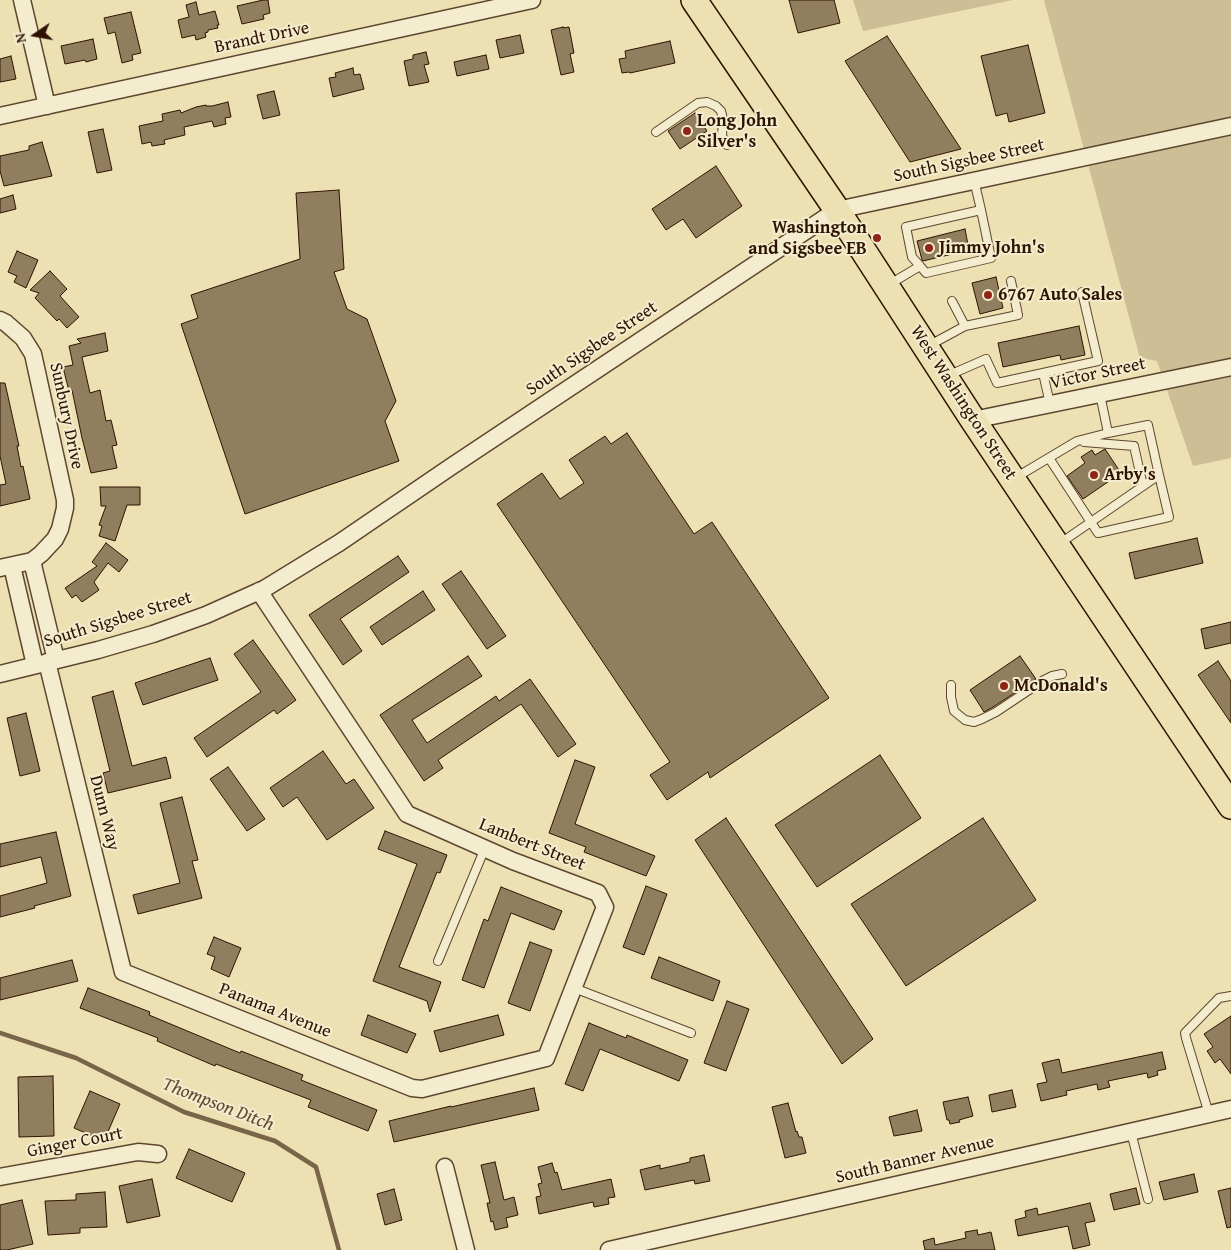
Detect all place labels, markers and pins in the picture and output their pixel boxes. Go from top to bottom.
place label: Long John Silver's [697,110,777,152]
marker: Long John Silver's [681,125,693,137]
place label: Washington and Sigsbee EB [748,217,867,260]
marker: Washington and Sigsbee EB [871,232,883,244]
place label: Jimmy John's [939,237,1045,259]
marker: Jimmy John's [923,242,935,254]
place label: 6767 Auto Sales [998,284,1122,306]
marker: 6767 Auto Sales [982,289,994,301]
place label: Arby's [1104,464,1156,486]
marker: Arby's [1088,469,1100,481]
place label: McDonald's [1014,675,1108,697]
marker: McDonald's [998,680,1010,692]

